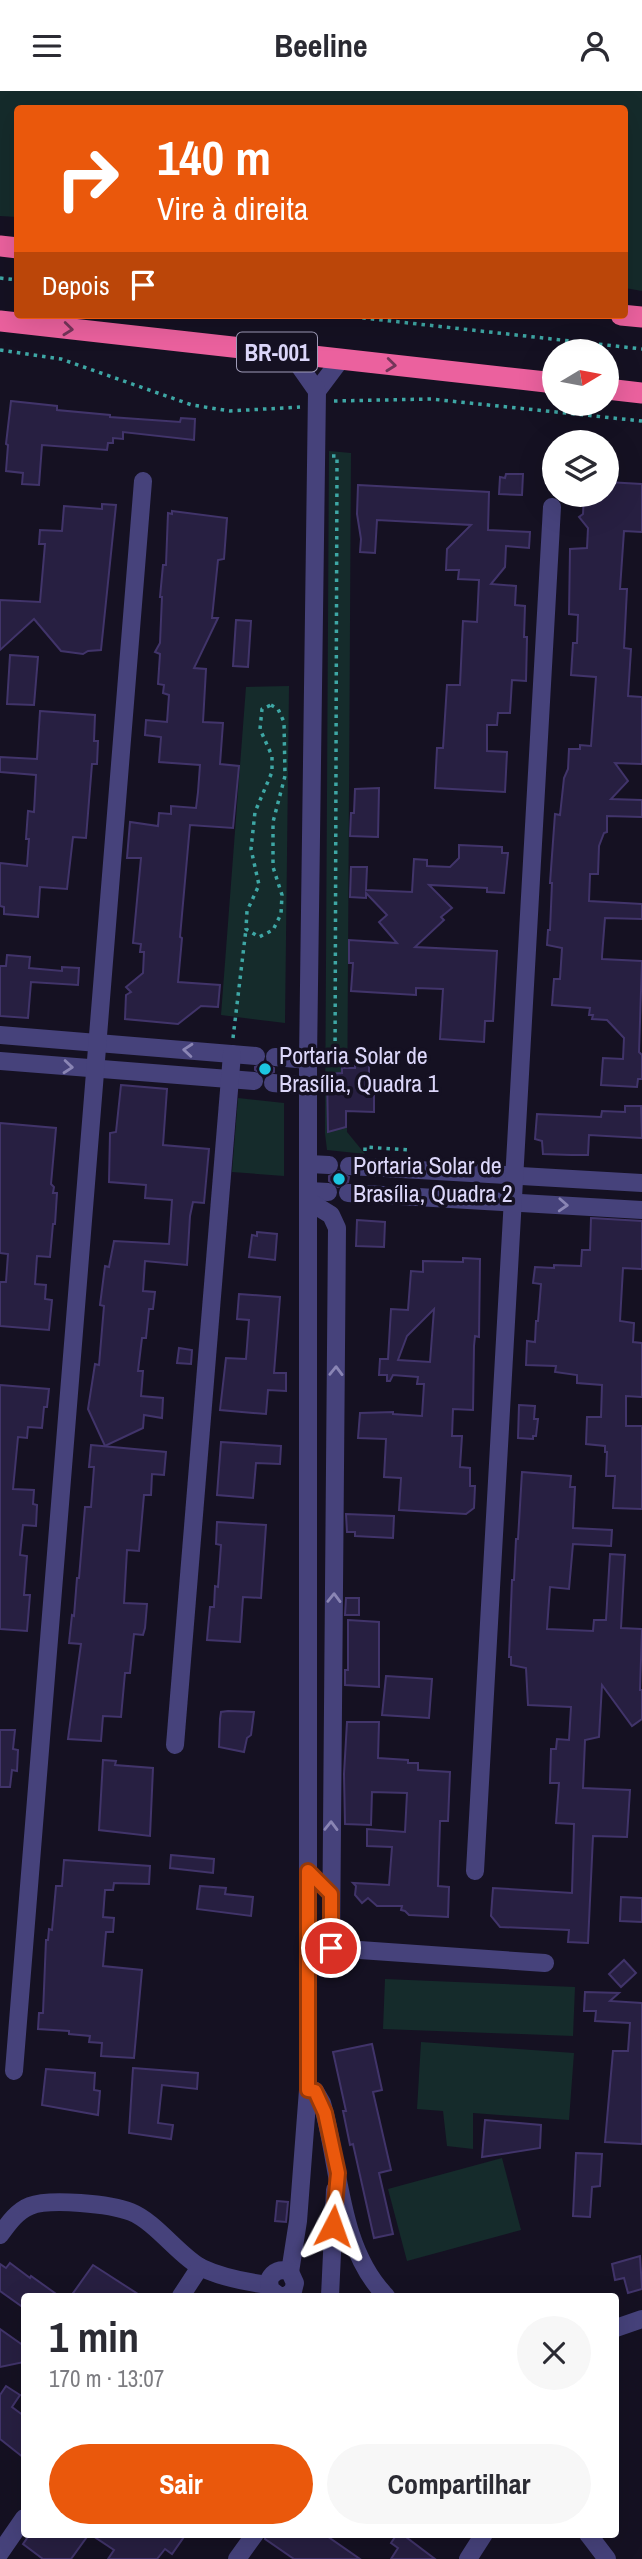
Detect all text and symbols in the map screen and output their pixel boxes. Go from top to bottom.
text: Beeline [274,24,368,67]
icon: menu [28,27,66,65]
icon: person [576,27,614,65]
text: 140 m [157,124,271,190]
icon: right [42,133,133,224]
text: Vire à direita [157,187,308,230]
icon: arrive [124,266,162,304]
text: Depois [42,268,110,303]
one-way arrow [63,321,74,336]
road number: BR-001 [237,333,317,371]
north arrow [542,339,620,417]
map controls [542,339,619,507]
one-way arrow [386,357,397,372]
button: layers [542,430,619,507]
place label: Portaria Solar de Brasília, Quadra 1 [279,1039,439,1099]
one-way arrow [182,1043,193,1058]
one-way arrow [63,1059,74,1074]
marker: Portaria Solar de Brasília, Quadra 1 [257,1061,273,1077]
place label: Portaria Solar de Brasília, Quadra 2 [353,1149,513,1209]
marker: Portaria Solar de Brasília, Quadra 2 [331,1171,347,1187]
one-way arrow [558,1197,569,1212]
one-way arrow [328,1365,344,1376]
one-way arrow [326,1593,341,1604]
one-way arrow [323,1820,339,1831]
pin [301,1918,361,1978]
icon: arrive [312,1929,350,1967]
position arrow [296,2189,370,2263]
text: 1 min [49,2309,139,2365]
button: close [517,2316,591,2390]
text: 170 m · 13:07 [49,2363,164,2394]
button: Sair [49,2444,313,2524]
button: Compartilhar [327,2444,591,2524]

